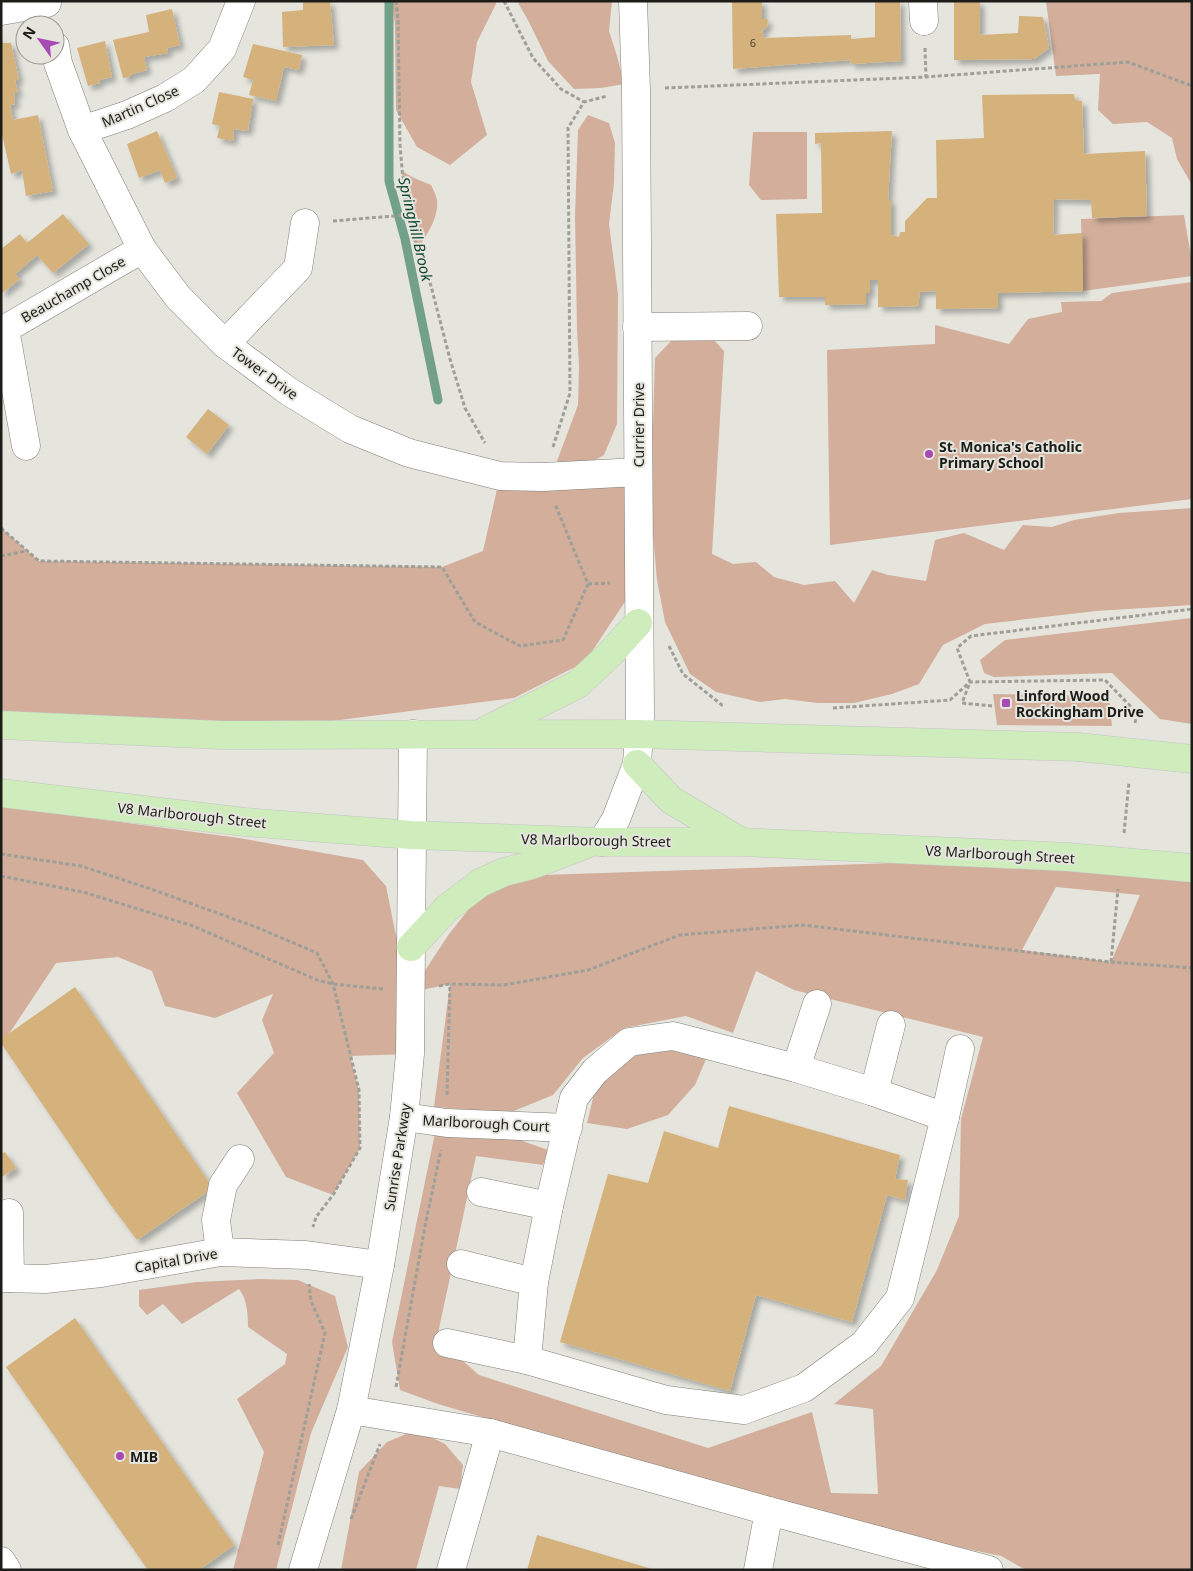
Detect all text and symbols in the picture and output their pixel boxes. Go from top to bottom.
north arrow [15,15,65,65]
text: N [18,23,40,43]
house number: 6 [750,35,756,50]
street label: Martin Close [98,80,182,132]
water label: Springhill Brook [394,175,438,284]
street label: Beauchamp Close [17,251,129,327]
street label: Tower Drive [228,342,302,404]
street label: Currier Drive [629,383,648,467]
place label: St. Monica's Catholic Primary School [939,437,1082,472]
marker: St. Monica's Catholic Primary School [923,448,935,460]
place label: Linford Wood Rockingham Drive [1016,686,1144,721]
marker: Linford Wood Rockingham Drive [1000,697,1012,709]
street label: V8 Marlborough Street [117,798,267,832]
street label: V8 Marlborough Street [521,829,671,851]
street label: V8 Marlborough Street [925,841,1075,867]
street label: Sunrise Parkway [379,1101,415,1212]
street label: Marlborough Court [422,1110,550,1136]
street label: Capital Drive [133,1243,219,1277]
place label: MIB [130,1447,158,1466]
marker: MIB [114,1450,126,1462]

